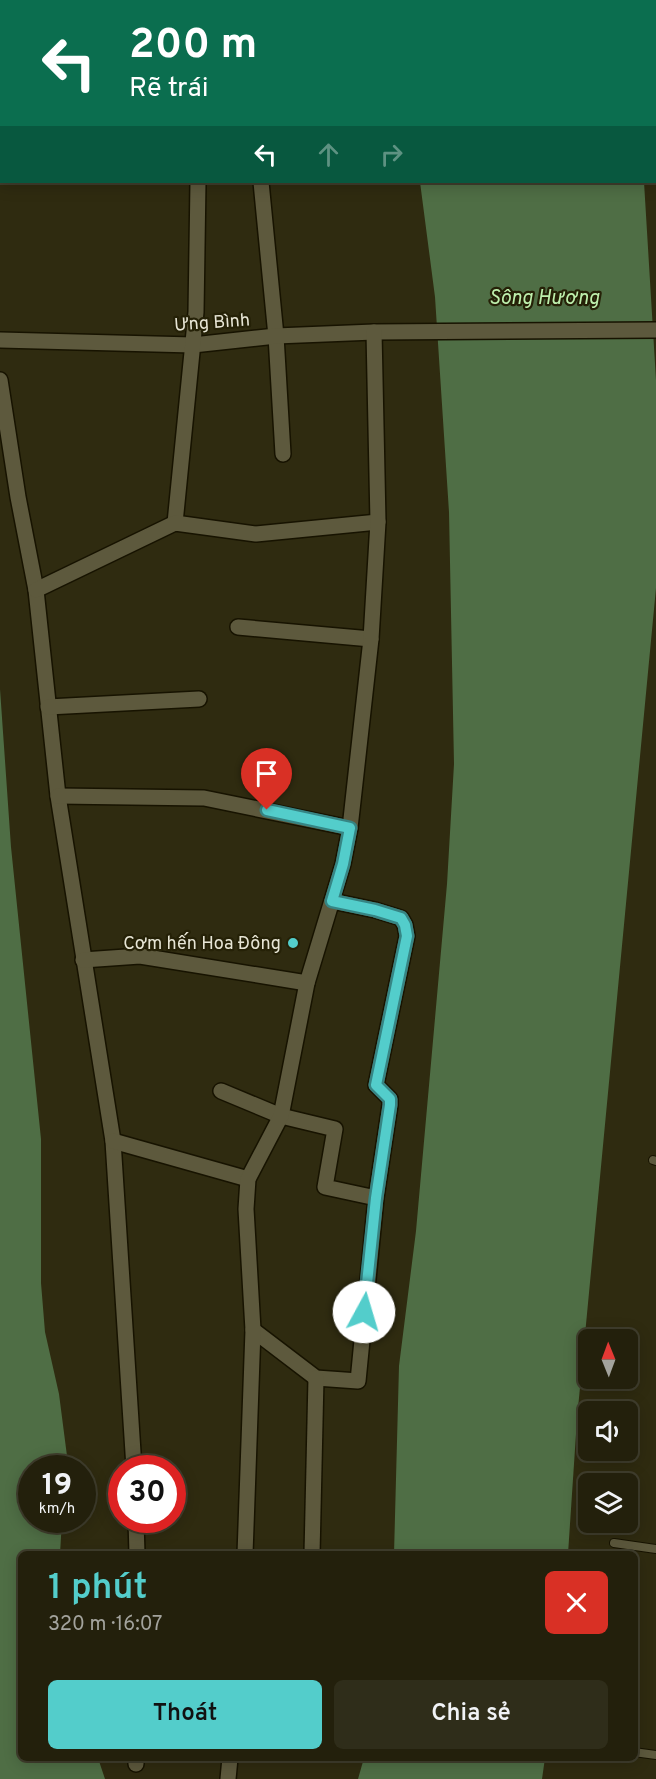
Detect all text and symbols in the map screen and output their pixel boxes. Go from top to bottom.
text: 200 m [129,20,257,73]
icon: left [30,24,108,102]
text: Rẽ trái [129,72,209,106]
icon: left [249,138,282,171]
icon: ahead [312,138,345,171]
icon: right [375,138,408,171]
water label: Sông Hương [489,286,600,312]
street label: Ưng Bình [173,309,251,338]
pin [241,748,292,810]
icon: arrive [250,757,283,790]
place label: Cơm hến Hoa Đông [123,932,281,956]
marker: Cơm hến Hoa Đông [286,936,300,950]
position arrow [332,1280,396,1344]
north arrow [578,1329,638,1389]
map controls [578,1329,638,1533]
button: sound [578,1401,638,1461]
speed limit sign: 30 [108,1455,186,1533]
text: 19 [42,1468,72,1505]
button: layers [578,1473,638,1533]
text: km/h [39,1500,75,1519]
text: 1 phút [48,1566,147,1612]
button: close [545,1571,608,1634]
text: 320 m · 16:07 [48,1612,162,1638]
button: Thoát [48,1680,322,1749]
button: Chia sẻ [334,1680,608,1749]

